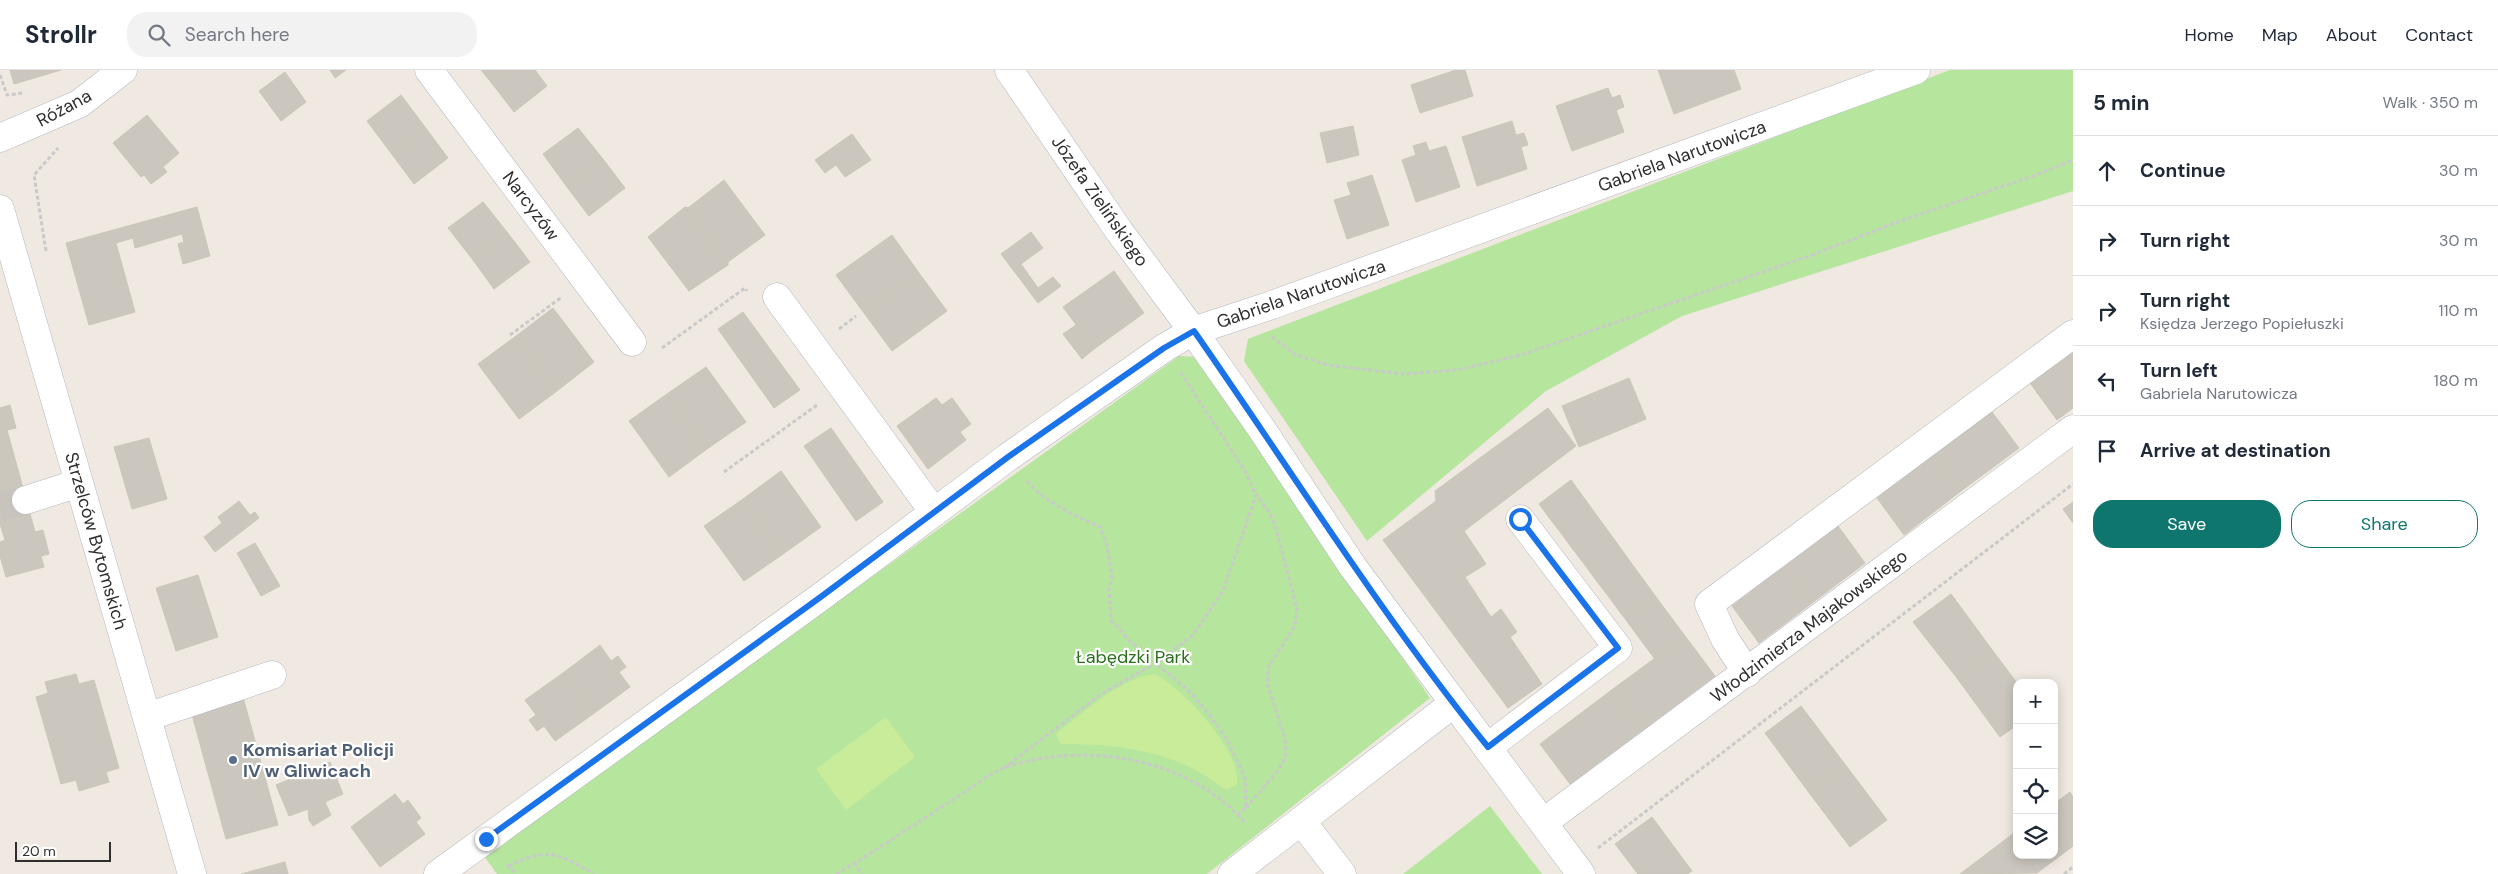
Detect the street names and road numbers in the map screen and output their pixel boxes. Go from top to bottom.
street label: Różana [32,84,96,132]
street label: Gabriela Narutowicza [1595,114,1769,198]
street label: Józefa Zielińskiego [1046,131,1154,271]
street label: Narcyzów [497,166,565,246]
street label: Gabriela Narutowicza [1213,254,1389,334]
street label: Strzelców Bytomskich [59,450,133,632]
street label: Włodzimierza Majakowskiego [1706,544,1912,708]

